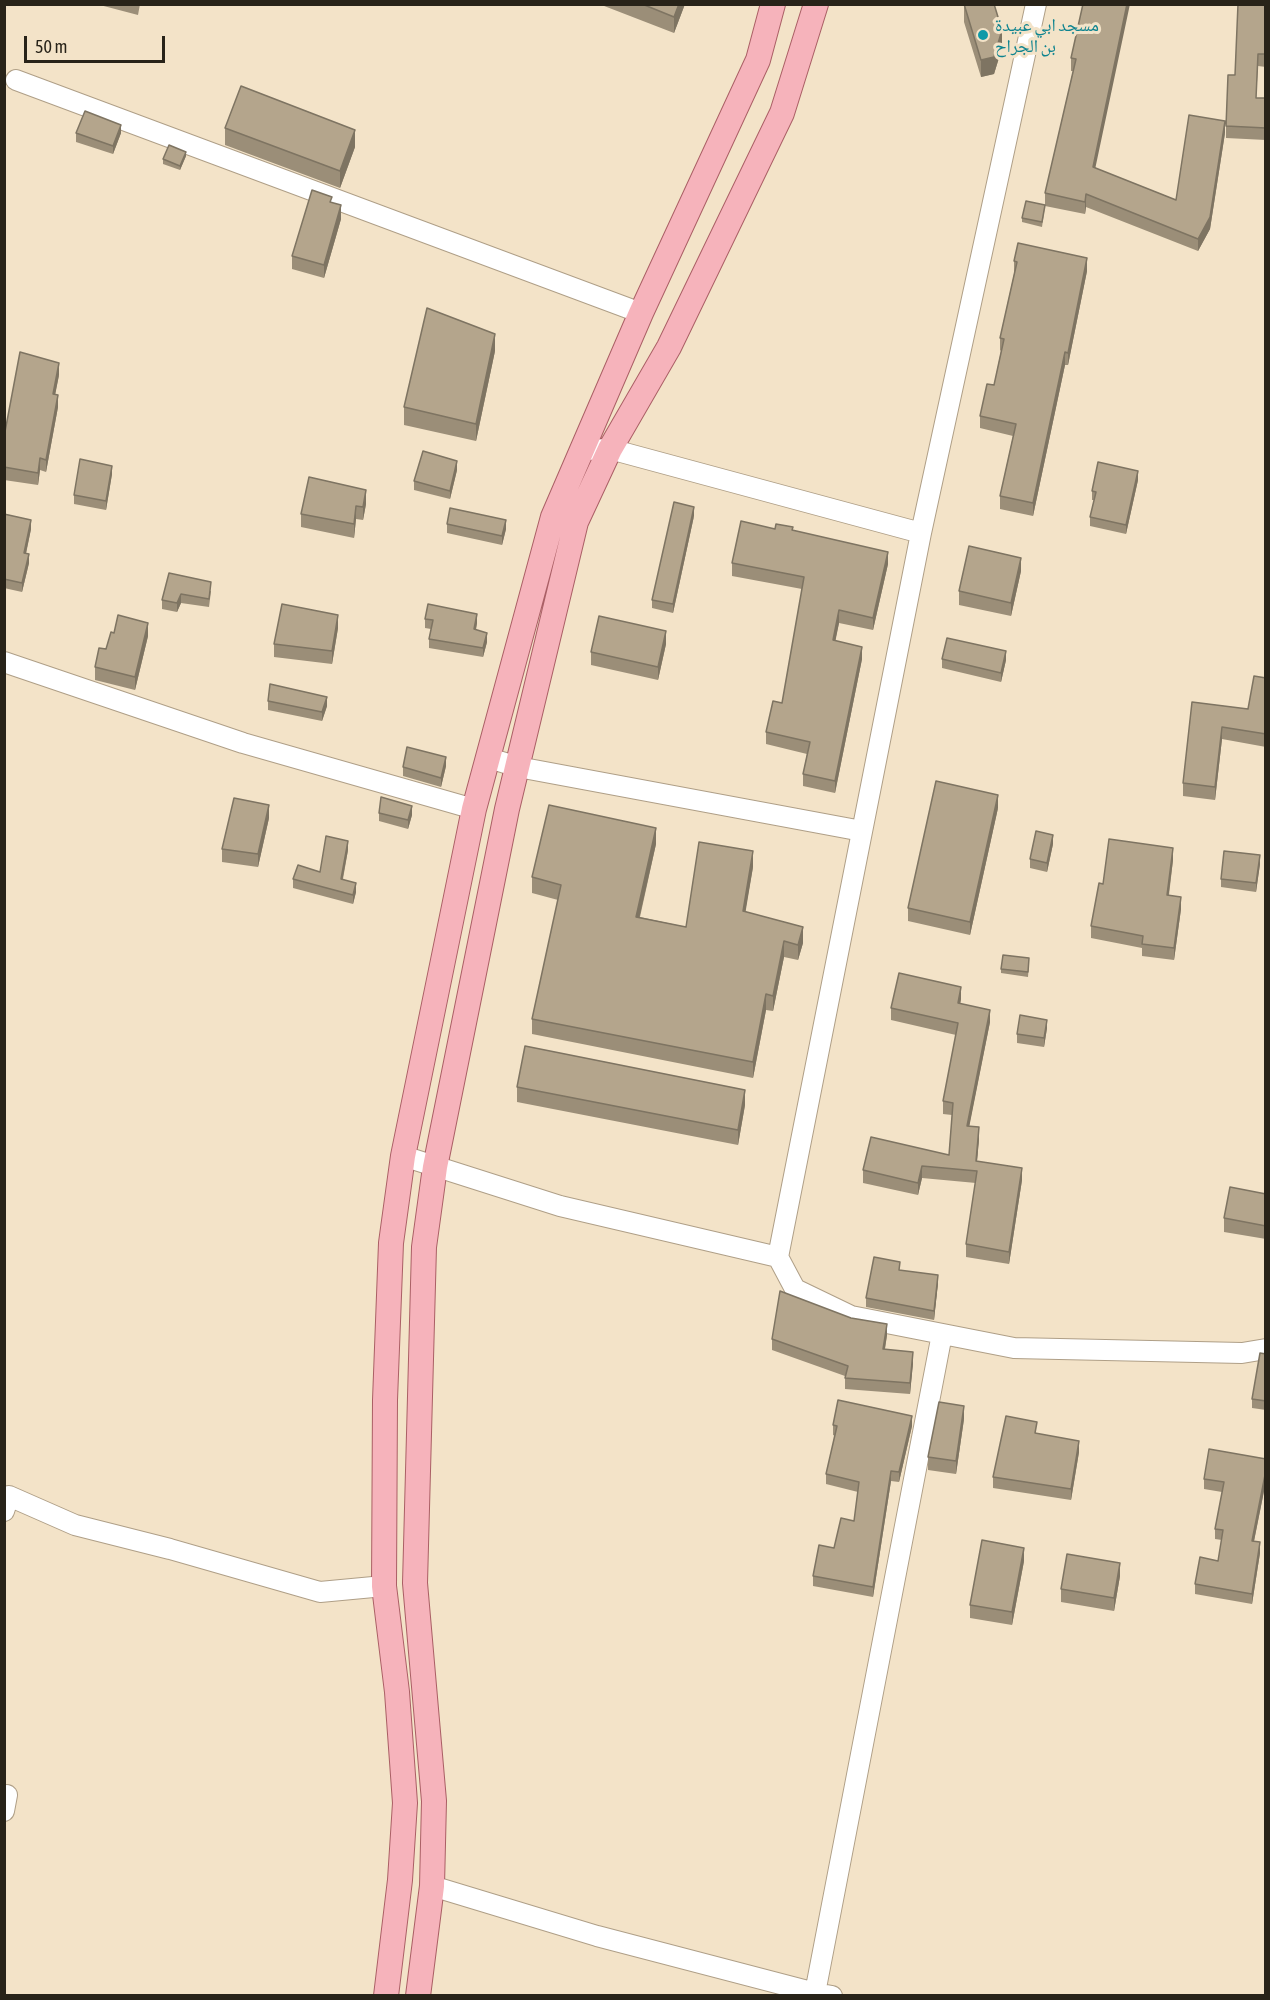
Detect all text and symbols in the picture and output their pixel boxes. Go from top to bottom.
place label: مسجد ابي عبيدة بن الجراح [995,14,1099,57]
scale bar [27,24,168,62]
marker: مسجد ابي عبيدة بن الجراح [976,28,990,42]
text: 50 m [35,36,67,57]

